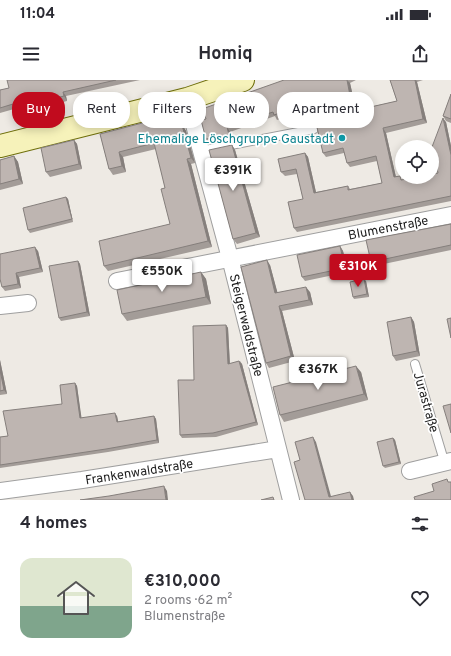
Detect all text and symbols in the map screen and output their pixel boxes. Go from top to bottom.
text: 11:04 [20,5,55,24]
icon: menu [20,43,42,65]
text: Homiq [198,43,253,66]
icon: share [409,43,431,65]
chip: Buy [12,92,65,128]
chip: Rent [73,92,130,128]
chip: Filters [138,92,206,128]
chip: New [214,92,269,128]
chip: Apartment [277,92,374,128]
place label: Ehemalige Löschgruppe Gaustadt [138,132,334,148]
marker: Ehemalige Löschgruppe Gaustadt [337,133,347,143]
map controls [395,140,439,184]
button: locate [395,140,439,184]
pin: €391K [205,158,261,192]
text: €391K [214,163,252,179]
street label: Blumenstraße [347,213,430,245]
pin: €310K [330,254,386,288]
pin: €550K [134,259,190,293]
text: €310K [339,259,377,275]
text: €550K [141,264,183,280]
street label: Steigerwaldstraße [225,273,266,378]
pin: €367K [290,357,346,391]
text: €367K [298,362,338,378]
street label: Jurastraße [409,370,441,435]
street label: Frankenwaldstraße [84,457,194,489]
text: 4 homes [20,513,87,535]
icon: filters [409,513,431,535]
text: €310,000 [144,571,221,593]
icon: home [52,574,100,622]
icon: heart [409,587,431,609]
text: 2 rooms · 62 m² [144,593,232,609]
text: Blumenstraße [144,609,225,625]

